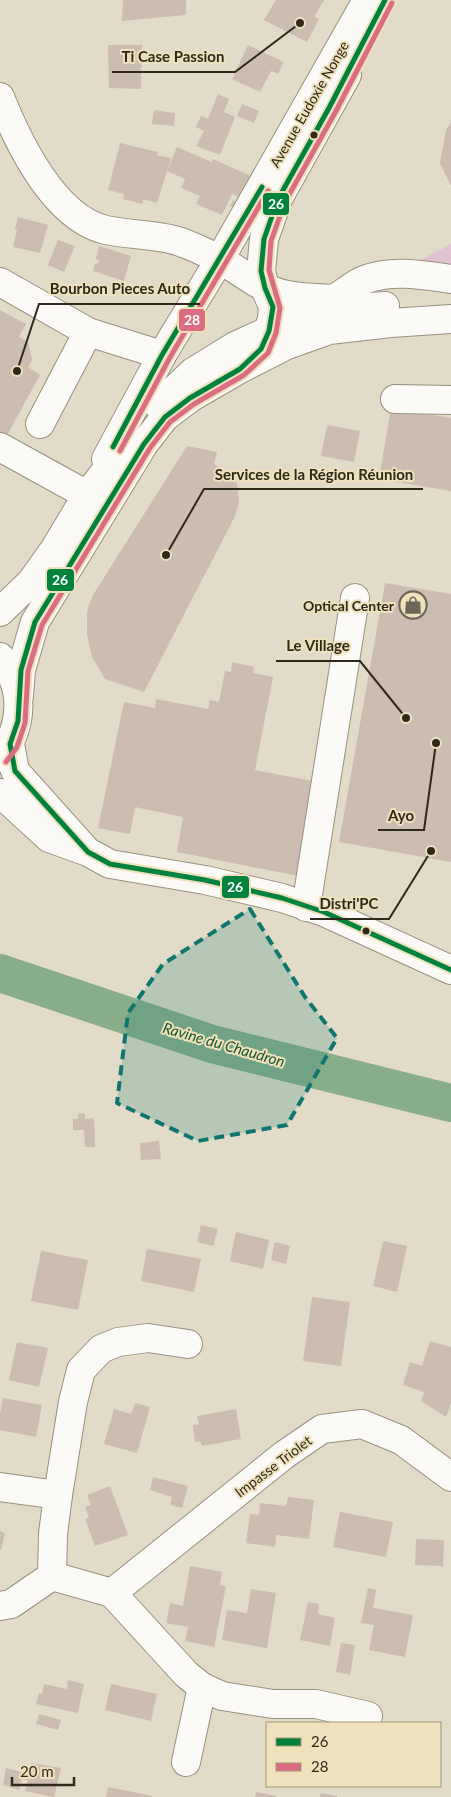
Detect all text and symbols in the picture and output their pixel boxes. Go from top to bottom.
street label: Avenue Eudoxie Nonge [266,38,352,170]
callout: Ti Case Passion [112,42,235,72]
text: Ti Case Passion [122,47,224,65]
unlabelled marker [309,130,319,140]
line badge: 26 [262,192,290,216]
text: 26 [268,195,284,212]
callout: Bourbon Pieces Auto [39,274,200,304]
text: Bourbon Pieces Auto [50,279,191,297]
line badge: 28 [178,308,206,332]
text: 28 [184,311,200,328]
callout: Services de la Région Réunion [204,459,423,489]
text: Services de la Région Réunion [215,465,413,483]
line badge: 26 [46,568,75,592]
text: 26 [52,571,68,588]
shop icon: Optical Center [398,590,428,620]
place label: Optical Center [303,597,395,614]
callout: Le Village [276,631,360,661]
text: Le Village [286,636,350,654]
callout: Ayo [378,800,424,830]
text: Ayo [387,806,414,824]
line badge: 26 [221,875,250,899]
text: 26 [227,878,243,895]
callout: Distri'PC [310,889,389,919]
text: Distri'PC [319,894,379,912]
unlabelled marker [361,926,371,936]
water label: Ravine du Chaudron [161,1018,287,1070]
street label: Impasse Triolet [231,1432,315,1500]
legend [266,1722,441,1787]
text: 26 [311,1732,329,1750]
scale bar [12,1754,75,1786]
text: 28 [311,1757,328,1775]
text: 20 m [20,1762,54,1780]

